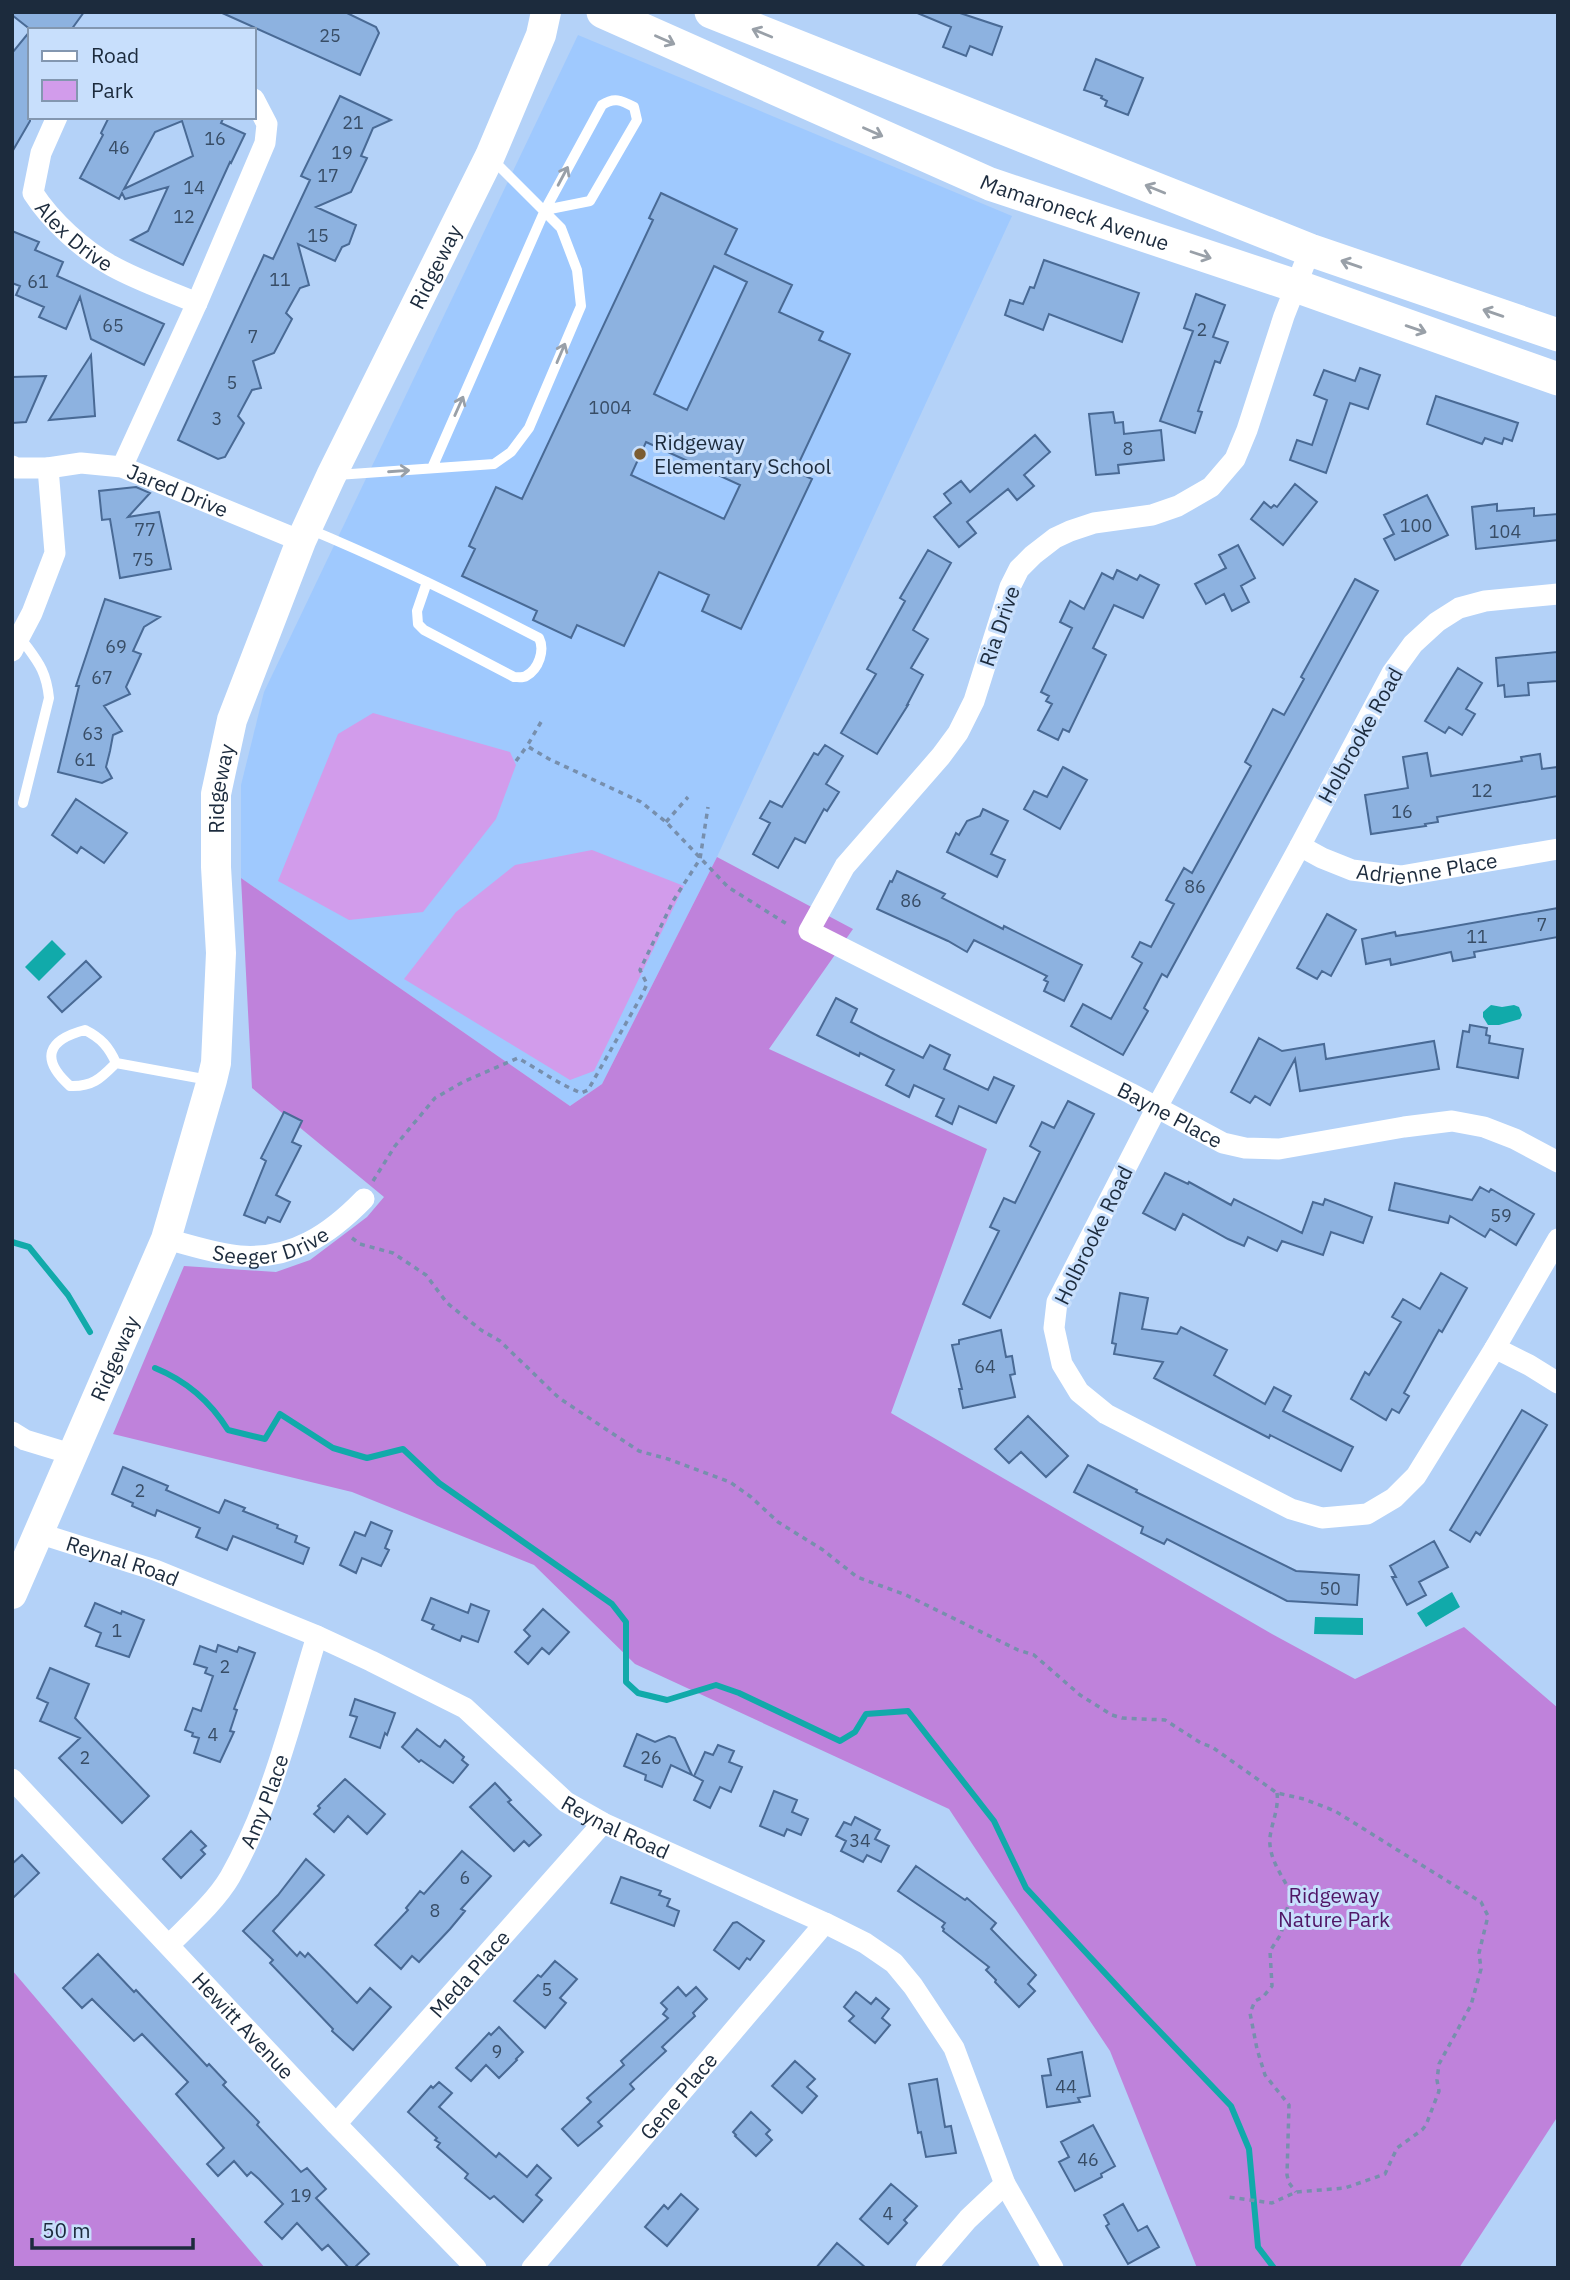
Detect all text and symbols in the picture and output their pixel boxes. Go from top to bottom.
house number: 25 [319,24,341,47]
one-way arrow [751,25,773,38]
legend [28,28,256,119]
one-way arrow [654,34,676,47]
text: Road [91,41,139,69]
text: Park [91,76,134,104]
house number: 21 [342,111,364,134]
one-way arrow [862,126,883,139]
house number: 16 [204,127,226,150]
house number: 46 [108,136,130,159]
house number: 19 [331,141,353,164]
house number: 17 [317,164,339,187]
one-way arrow [557,166,570,187]
street label: Mamaroneck Avenue [976,167,1173,257]
house number: 14 [183,176,205,199]
one-way arrow [1145,181,1167,194]
street label: Alex Drive [29,194,118,277]
house number: 12 [173,205,195,228]
street label: Ridgeway [402,219,468,314]
house number: 15 [307,224,329,247]
one-way arrow [1189,249,1211,262]
one-way arrow [1341,257,1363,269]
house number: 11 [269,268,291,291]
house number: 61 [27,270,49,293]
one-way arrow [1483,306,1505,318]
house number: 65 [102,314,124,337]
house number: 2 [1197,318,1207,341]
one-way arrow [1404,324,1426,336]
house number: 7 [248,325,258,348]
one-way arrow [555,343,568,365]
house number: 5 [227,371,237,394]
one-way arrow [453,396,466,417]
house number: 1004 [588,396,632,419]
house number: 3 [212,407,222,430]
place label: Ridgeway Elementary School [654,428,831,480]
house number: 8 [1123,437,1133,460]
marker: Ridgeway Elementary School [632,446,648,462]
street label: Jared Drive [123,457,233,523]
one-way arrow [387,464,409,477]
house number: 100 [1400,514,1432,537]
house number: 77 [134,518,156,541]
house number: 104 [1489,520,1521,543]
house number: 75 [132,548,154,571]
street label: Ria Drive [972,582,1026,670]
house number: 69 [105,635,127,658]
street label: Holbrooke Road [1311,662,1409,808]
house number: 67 [91,666,113,689]
house number: 63 [82,722,104,745]
street label: Ridgeway [202,740,241,834]
house number: 61 [74,748,96,771]
house number: 12 [1471,779,1493,802]
house number: 16 [1391,800,1413,823]
street label: Adrienne Place [1355,846,1499,891]
house number: 86 [1184,875,1206,898]
house number: 86 [900,889,922,912]
house number: 7 [1537,913,1547,936]
house number: 11 [1466,925,1488,948]
street label: Bayne Place [1113,1075,1227,1154]
street label: Holbrooke Road [1047,1161,1139,1309]
house number: 59 [1490,1204,1512,1227]
street label: Seeger Drive [210,1220,334,1270]
street label: Ridgeway [83,1311,145,1405]
house number: 64 [974,1355,996,1378]
house number: 2 [135,1479,145,1502]
street label: Reynal Road [63,1529,183,1592]
house number: 50 [1319,1577,1341,1600]
house number: 1 [112,1619,122,1642]
house number: 2 [220,1655,230,1678]
house number: 4 [208,1723,219,1746]
house number: 2 [80,1746,90,1769]
house number: 26 [640,1746,662,1769]
street label: Amy Place [233,1750,295,1853]
street label: Reynal Road [557,1788,674,1865]
house number: 34 [849,1829,871,1852]
house number: 6 [460,1866,470,1889]
park label: Ridgeway Nature Park [1278,1881,1390,1933]
house number: 8 [430,1899,440,1922]
street label: Meda Place [423,1924,516,2024]
street label: Hewitt Avenue [186,1966,301,2085]
house number: 5 [542,1978,552,2001]
house number: 9 [492,2040,502,2063]
street label: Gene Place [633,2046,723,2145]
house number: 44 [1055,2075,1077,2098]
house number: 46 [1077,2148,1099,2171]
house number: 19 [290,2184,312,2207]
house number: 4 [883,2202,894,2225]
scale bar [32,2206,192,2250]
text: 50 m [42,2216,91,2244]

